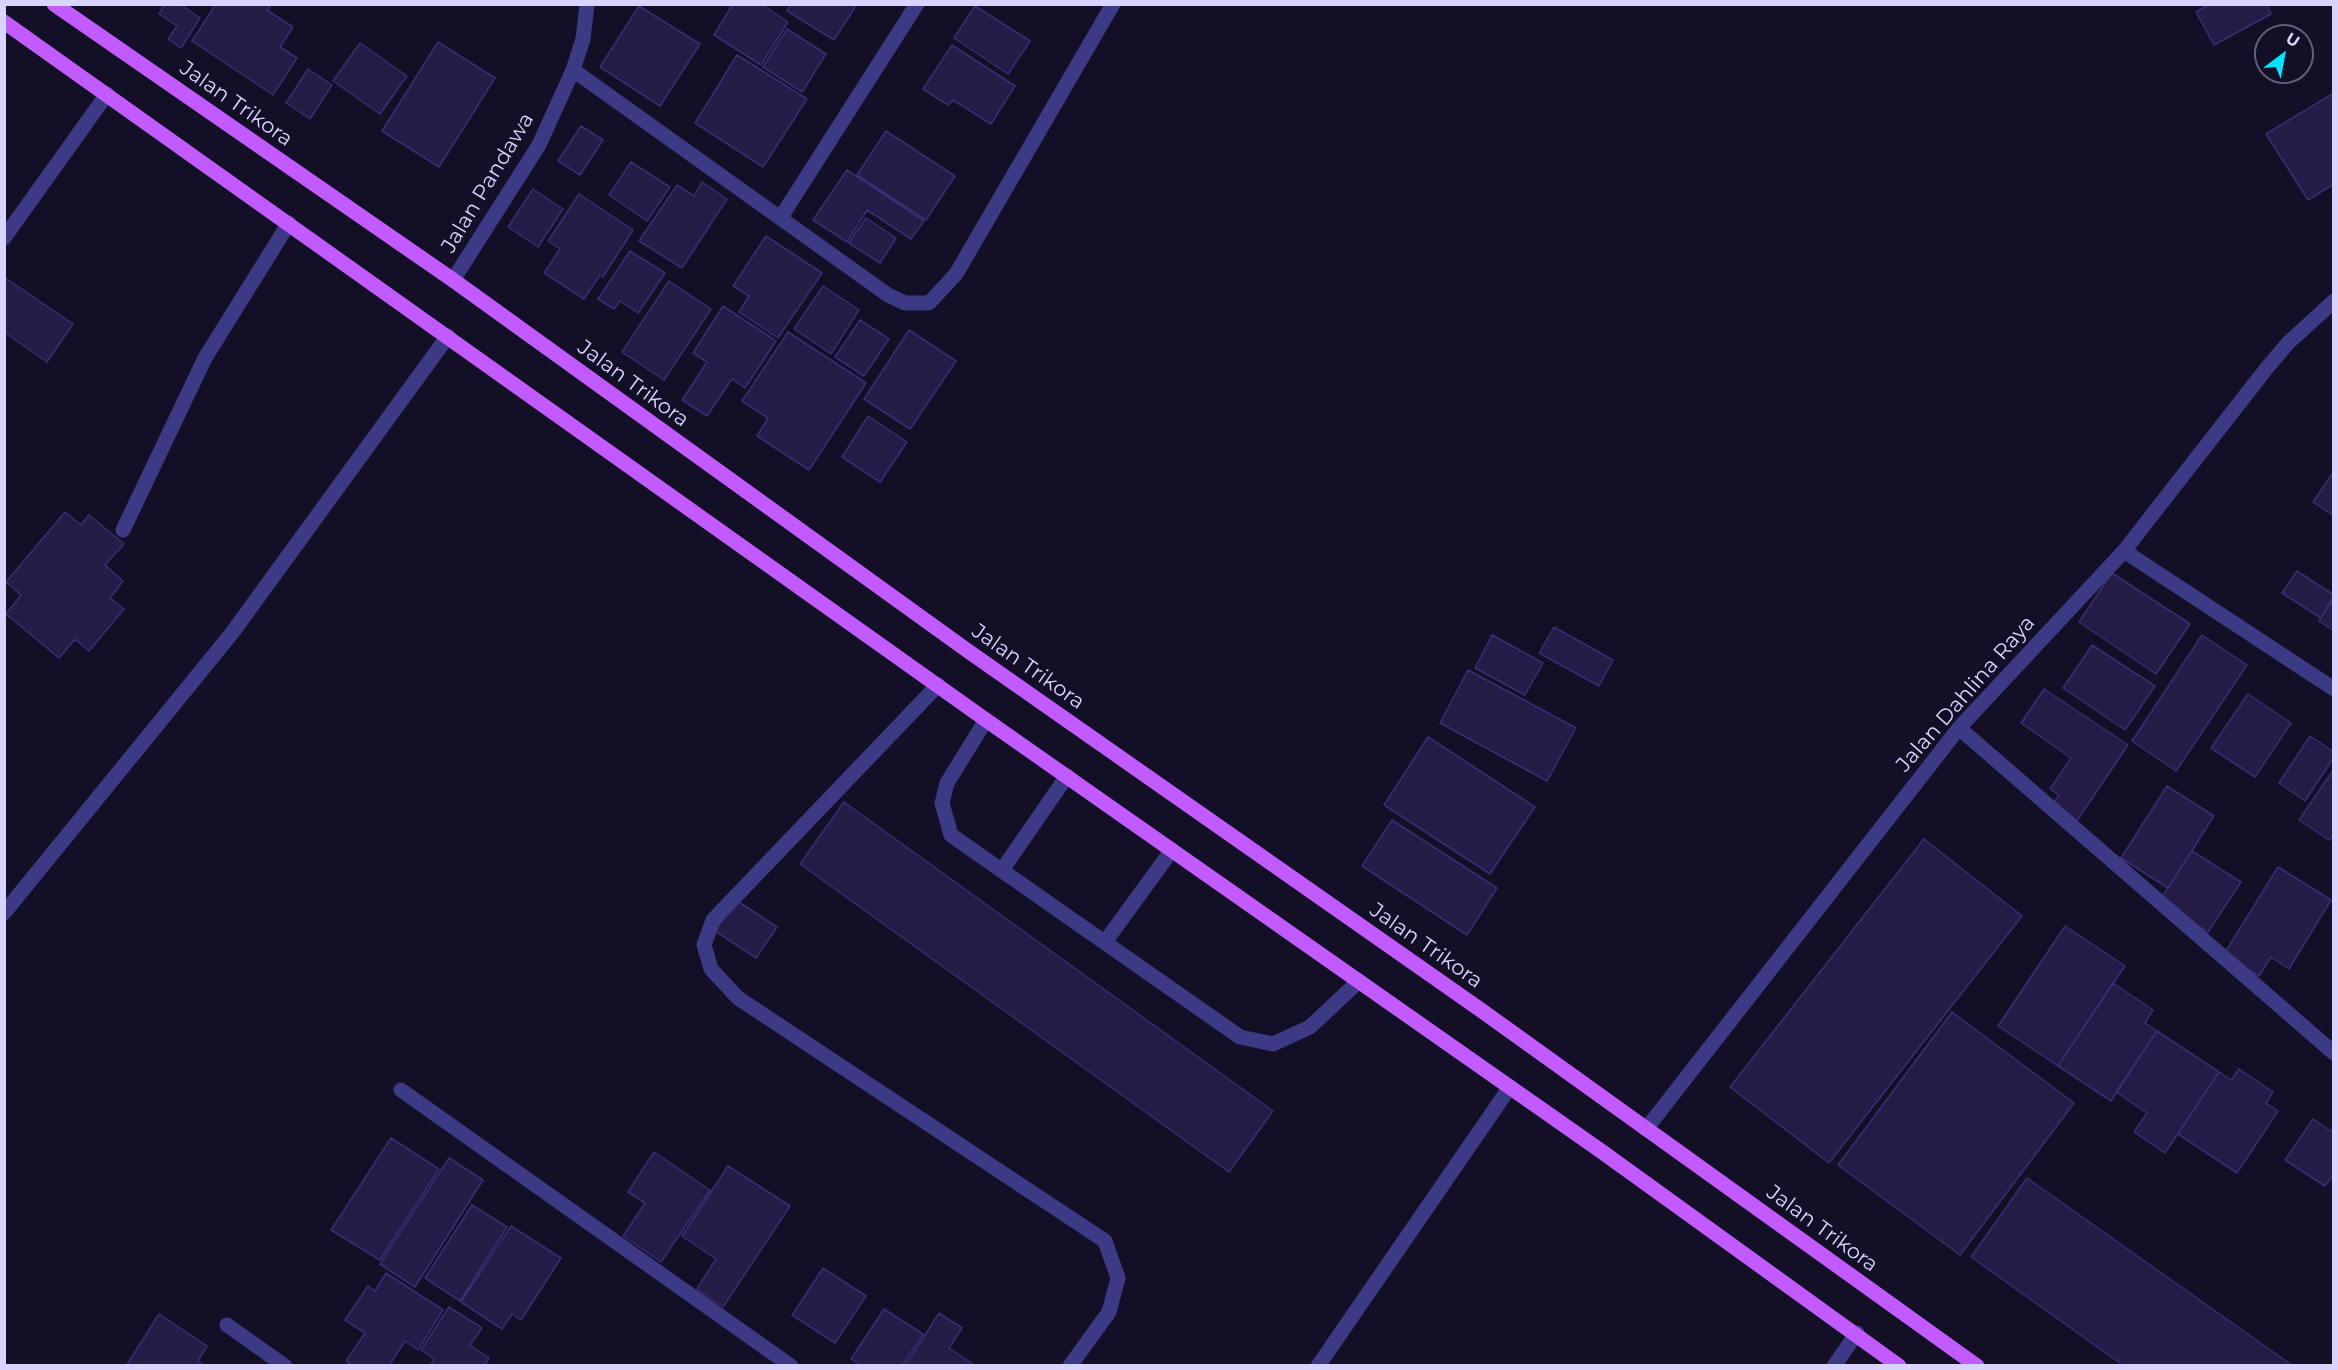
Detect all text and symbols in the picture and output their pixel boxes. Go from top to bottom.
north arrow [2254,24,2314,84]
text: U [2282,29,2303,51]
street label: Jalan Trikora [175,56,297,152]
street label: Jalan Pandawa [436,108,540,258]
street label: Jalan Trikora [572,335,694,433]
street label: Jalan Dahlina Raya [1891,611,2041,777]
street label: Jalan Trikora [967,619,1089,715]
street label: Jalan Trikora [1365,898,1487,994]
street label: Jalan Trikora [1761,1180,1883,1278]

